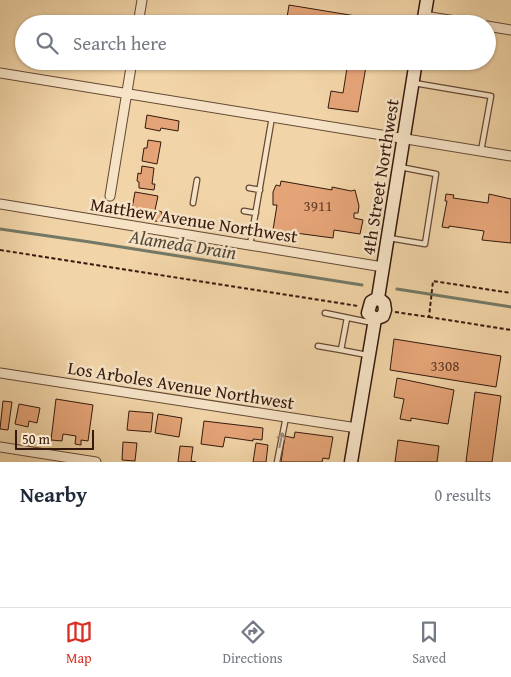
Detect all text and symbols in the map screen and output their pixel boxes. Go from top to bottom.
search box [15,15,496,70]
icon: search [33,29,61,57]
text: Search here [73,29,167,57]
street label: 4th Street Northwest [354,96,406,257]
street label: Matthew Avenue Northwest [88,190,300,250]
house number: 3911 [304,195,332,216]
water label: Alameda Drain [127,222,239,266]
street label: Los Arboles Avenue Northwest [66,354,297,416]
house number: 3308 [431,355,459,376]
scale bar [15,427,94,450]
text: 50 m [22,429,50,449]
one-way arrow [277,432,287,448]
text: Nearby [20,479,87,510]
text: 0 results [434,483,491,507]
tab: Map [65,618,93,668]
tab: Directions [222,618,283,668]
tab: Saved [412,618,446,668]

